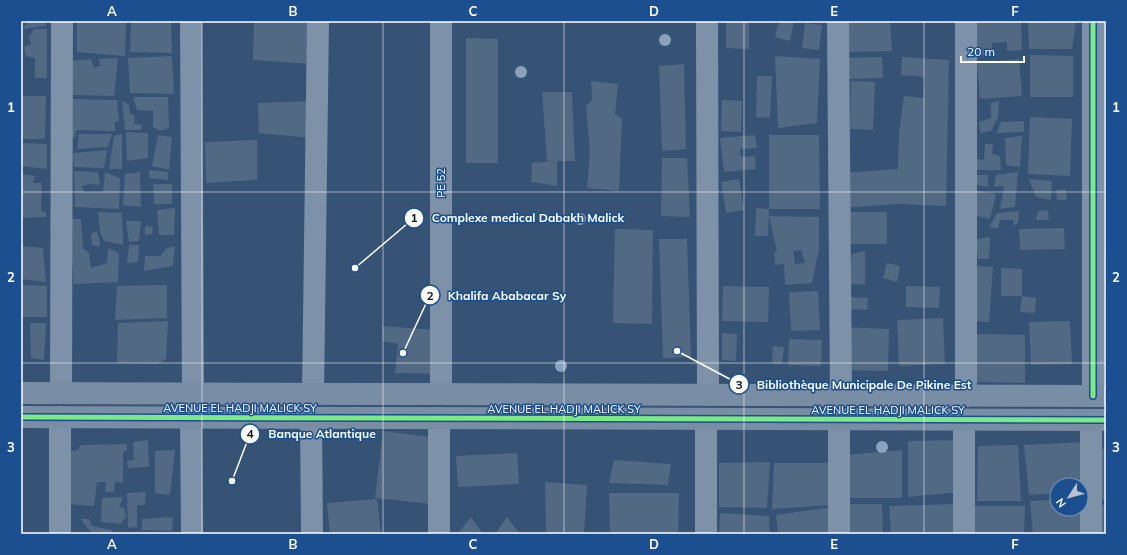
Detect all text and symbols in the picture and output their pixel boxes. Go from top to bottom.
text: A [107,3,117,19]
text: B [289,3,298,19]
text: C [469,3,478,19]
text: D [649,3,659,19]
text: E [830,3,838,19]
text: F [1011,3,1019,19]
scale bar [961,38,1024,64]
text: 20 m [967,44,995,59]
text: 1 [7,99,15,115]
text: 1 [1112,99,1120,115]
street label: PE 52 [434,168,448,198]
callout: Complexe medical Dabakh Malick [404,206,632,230]
text: 1 [410,210,418,225]
text: Complexe medical Dabakh Malick [432,210,625,225]
text: 2 [7,269,15,285]
text: 2 [1112,269,1120,285]
callout: Khalifa Ababacar Sy [420,283,574,307]
text: 2 [426,288,434,303]
text: Khalifa Ababacar Sy [448,288,567,303]
callout: Bibliothèque Municipale De Pikine Est [729,372,979,396]
text: 3 [735,377,743,392]
text: Bibliothèque Municipale De Pikine Est [757,377,972,392]
street label: AVENUE EL HADJI MALICK SY [163,401,317,415]
street label: AVENUE EL HADJI MALICK SY [487,402,641,416]
street label: AVENUE EL HADJI MALICK SY [811,403,965,417]
callout: Banque Atlantique [240,422,384,446]
text: 4 [246,426,254,441]
text: Banque Atlantique [268,426,376,441]
text: 3 [7,439,15,455]
text: 3 [1112,439,1120,455]
north arrow [1049,477,1089,517]
text: N [1053,495,1069,510]
text: A [107,536,117,552]
text: B [289,536,298,552]
text: C [469,536,478,552]
text: D [649,536,659,552]
text: E [830,536,838,552]
text: F [1011,536,1019,552]

